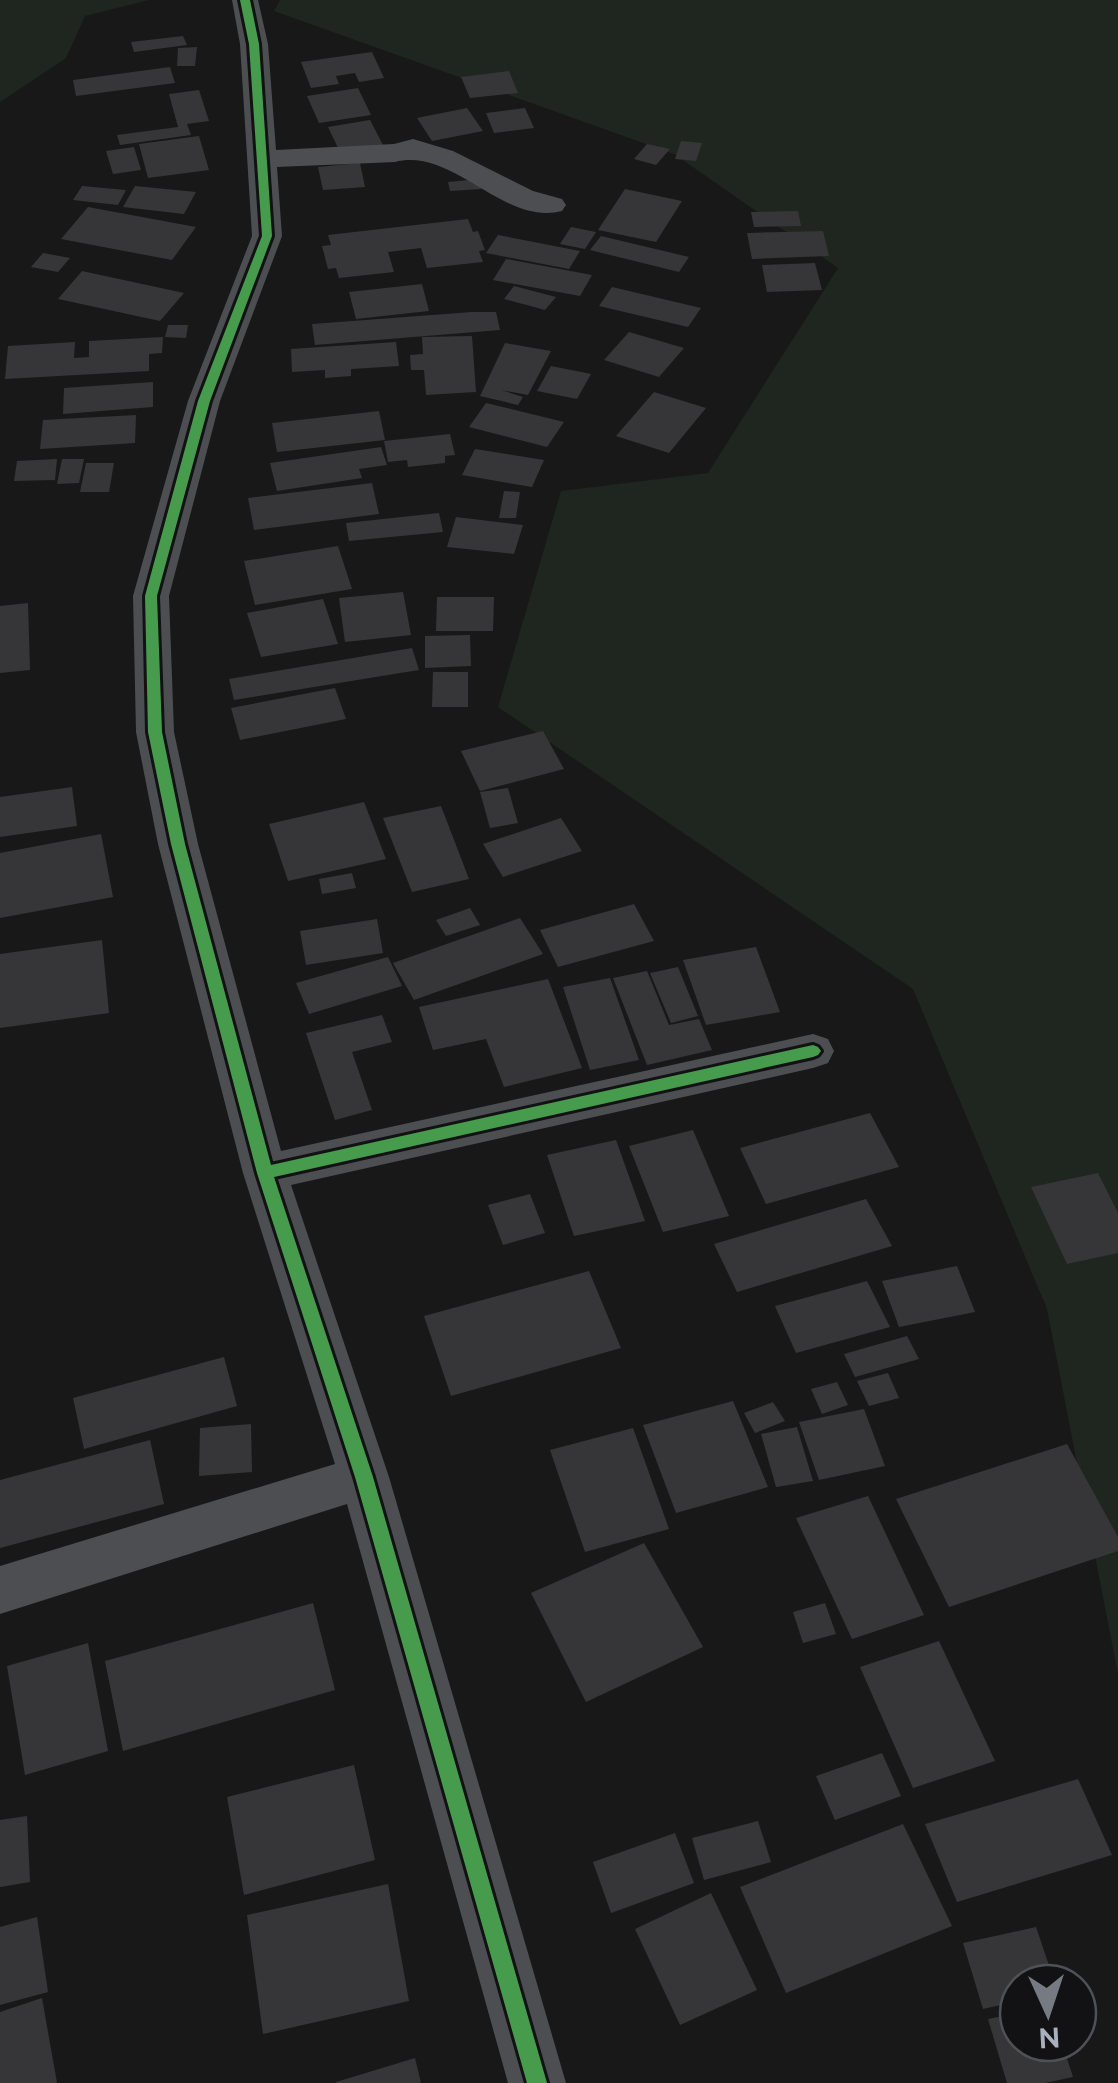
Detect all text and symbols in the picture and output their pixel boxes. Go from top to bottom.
north arrow [998,1963,1098,2063]
text: N [1038,2020,1061,2055]

